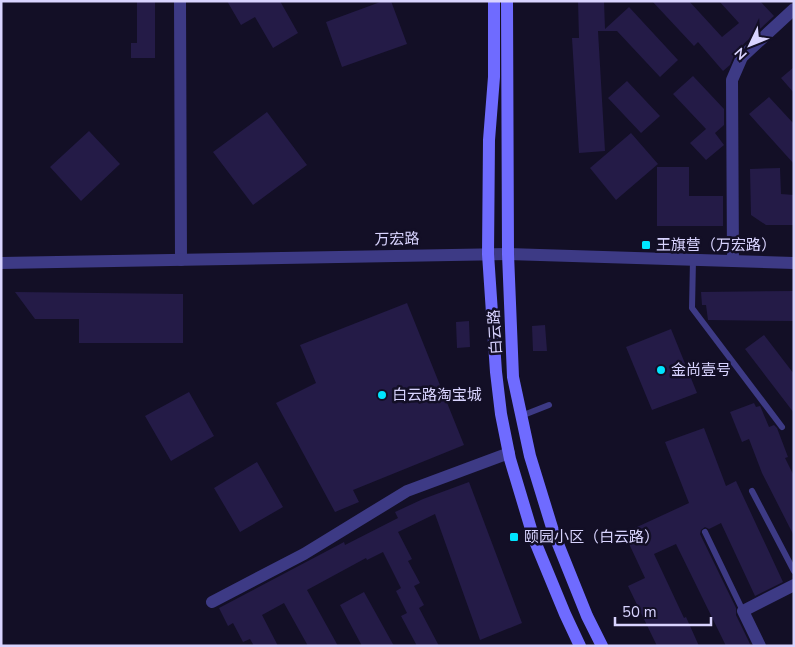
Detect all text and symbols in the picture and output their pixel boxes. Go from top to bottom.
north arrow [725,20,775,70]
text: N [730,43,751,64]
street label: 万宏路 [374,229,420,249]
place label: 王旗营（万宏路） [656,235,776,255]
marker: 王旗营（万宏路） [640,239,652,251]
street label: 白云路 [484,309,506,355]
place label: 金尚壹号 [671,360,731,380]
marker: 金尚壹号 [655,364,667,376]
place label: 白云路淘宝城 [392,385,482,405]
marker: 白云路淘宝城 [376,389,388,401]
place label: 颐园小区（白云路） [524,527,659,547]
marker: 颐园小区（白云路） [508,531,520,543]
scale bar [615,594,711,626]
text: 50 m [622,602,657,622]

